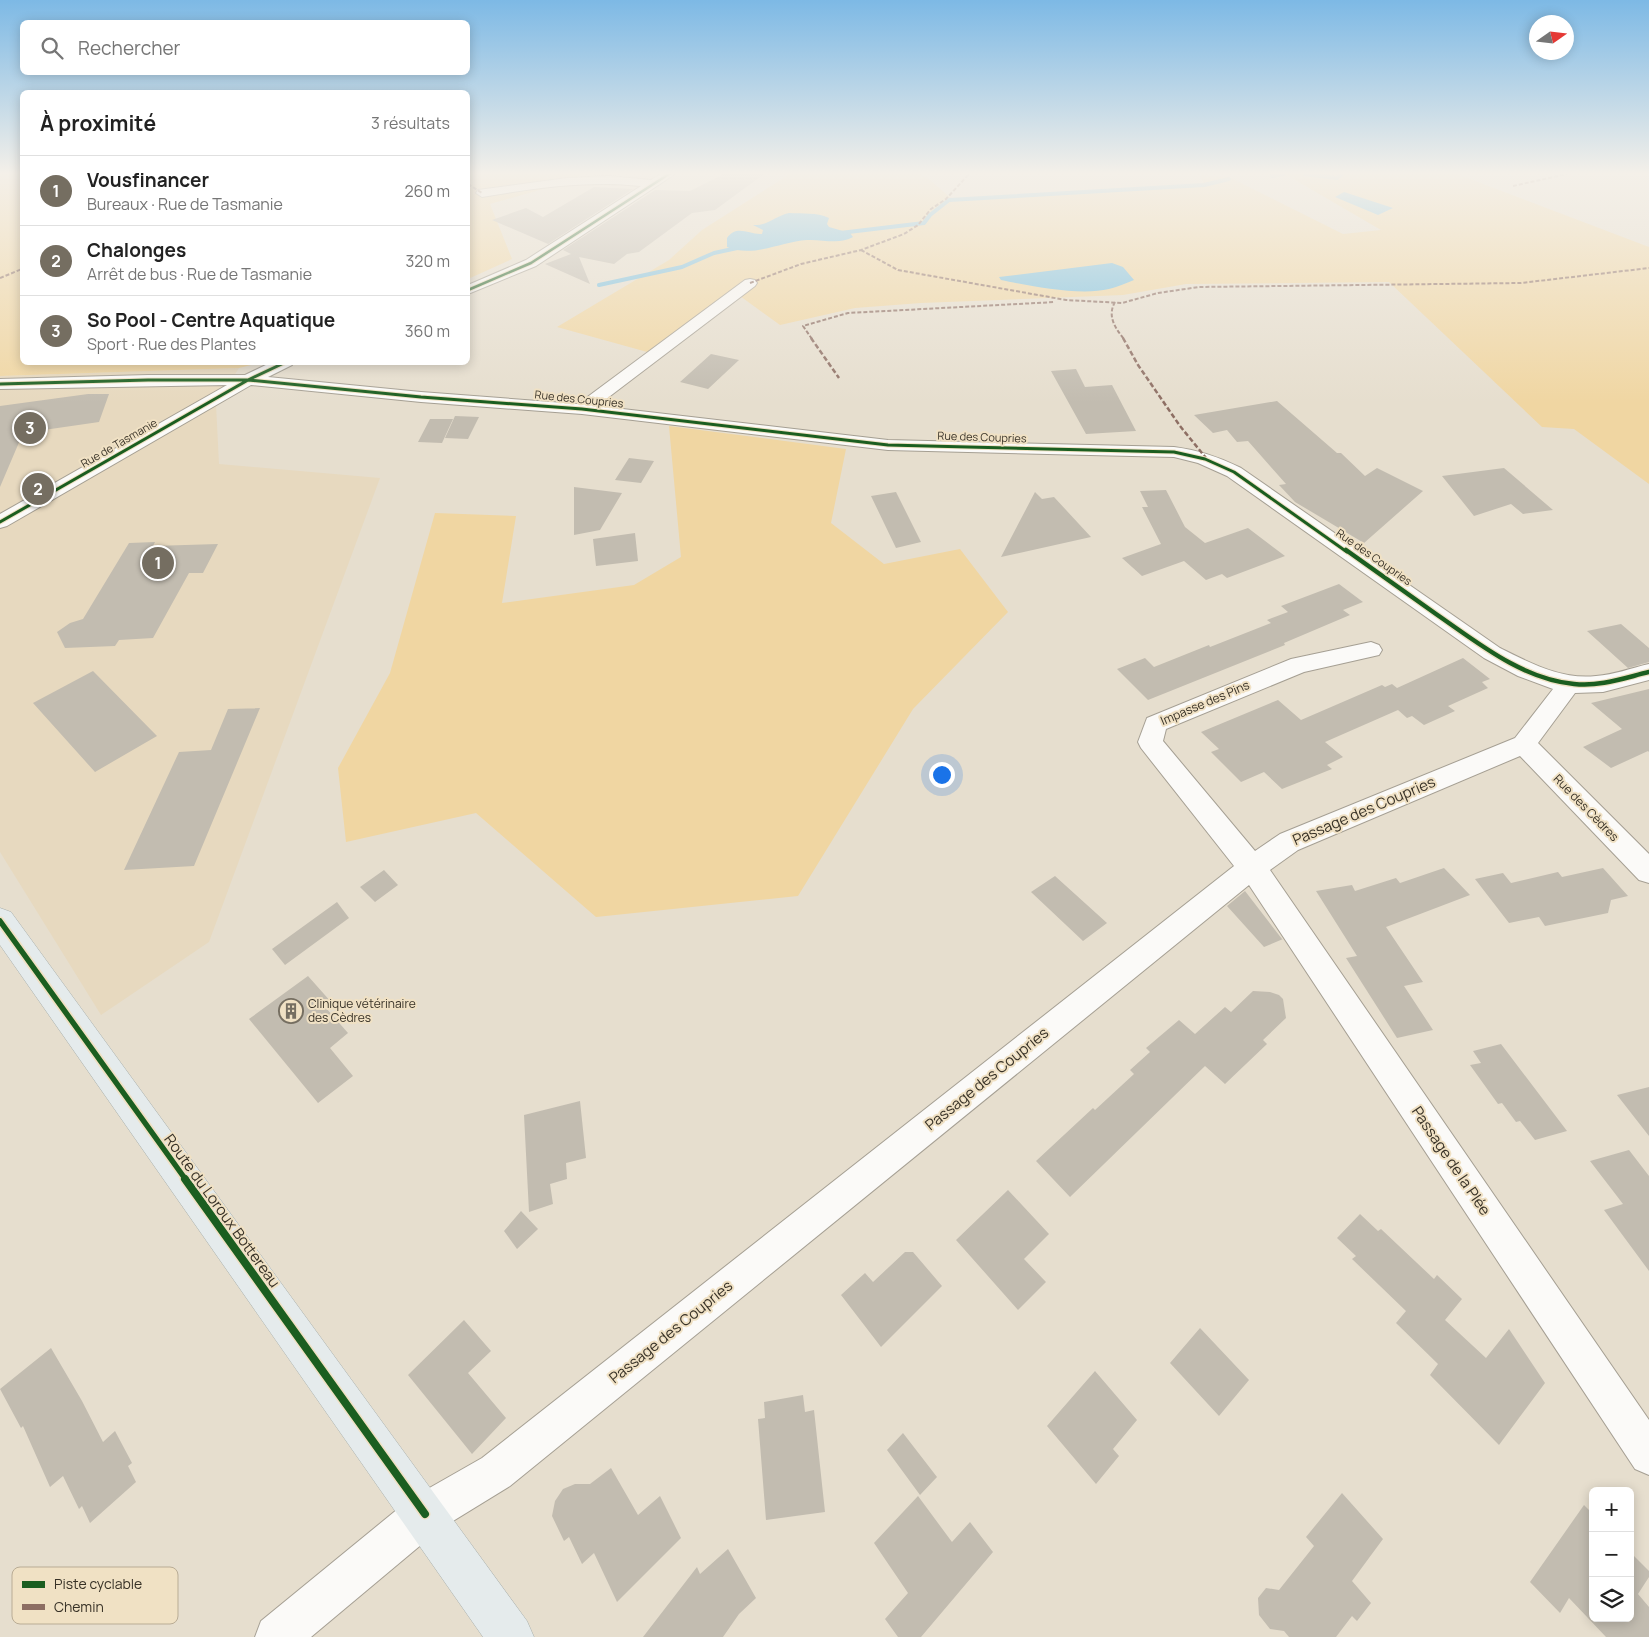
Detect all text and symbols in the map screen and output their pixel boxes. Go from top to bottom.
north arrow [1529,15,1574,60]
search box [20,20,470,75]
icon: search [38,34,66,62]
text: Rechercher [78,35,180,61]
text: À proximité [40,109,156,137]
text: 3 résultats [371,112,450,134]
text: Vousfinancer [87,167,209,193]
text: 1 [52,180,60,202]
text: 260 m [404,180,450,202]
text: Bureaux · Rue de Tasmanie [87,193,283,215]
text: Chalonges [87,237,186,263]
text: 2 [51,250,61,272]
text: 320 m [406,250,450,272]
text: Arrêt de bus · Rue de Tasmanie [87,263,312,285]
text: So Pool - Centre Aquatique [87,307,335,333]
text: 3 [51,320,61,342]
text: 360 m [405,320,450,342]
text: Sport · Rue des Plantes [87,333,256,355]
street label: Rue des Coupries [534,386,624,411]
pin: 3 [14,409,46,447]
street label: Rue de Tasmanie [78,414,160,471]
street label: Rue des Coupries [937,427,1027,446]
pin: 2 [22,470,54,508]
street label: Rue des Coupries [1333,525,1415,588]
pin: 1 [142,544,174,582]
street label: Impasse des Pins [1158,676,1252,729]
your location [929,762,955,788]
street label: Rue des Cèdres [1550,770,1623,845]
street label: Passage des Coupries [1289,771,1439,850]
place label: Clinique vétérinaire des Cèdres [308,995,416,1026]
building icon: Clinique vétérinaire des Cèdres [278,998,304,1024]
street label: Passage des Coupries [921,1022,1053,1135]
street label: Passage de la Plée [1407,1102,1496,1220]
street label: Route du Loroux Bottereau [160,1130,285,1292]
street label: Passage des Coupries [605,1275,737,1388]
map controls [1589,1487,1634,1622]
button: + [1589,1487,1634,1532]
button: − [1589,1532,1634,1577]
legend [12,1567,178,1624]
text: Piste cyclable [54,1574,142,1593]
button: layers [1589,1577,1634,1622]
text: Chemin [54,1597,104,1616]

